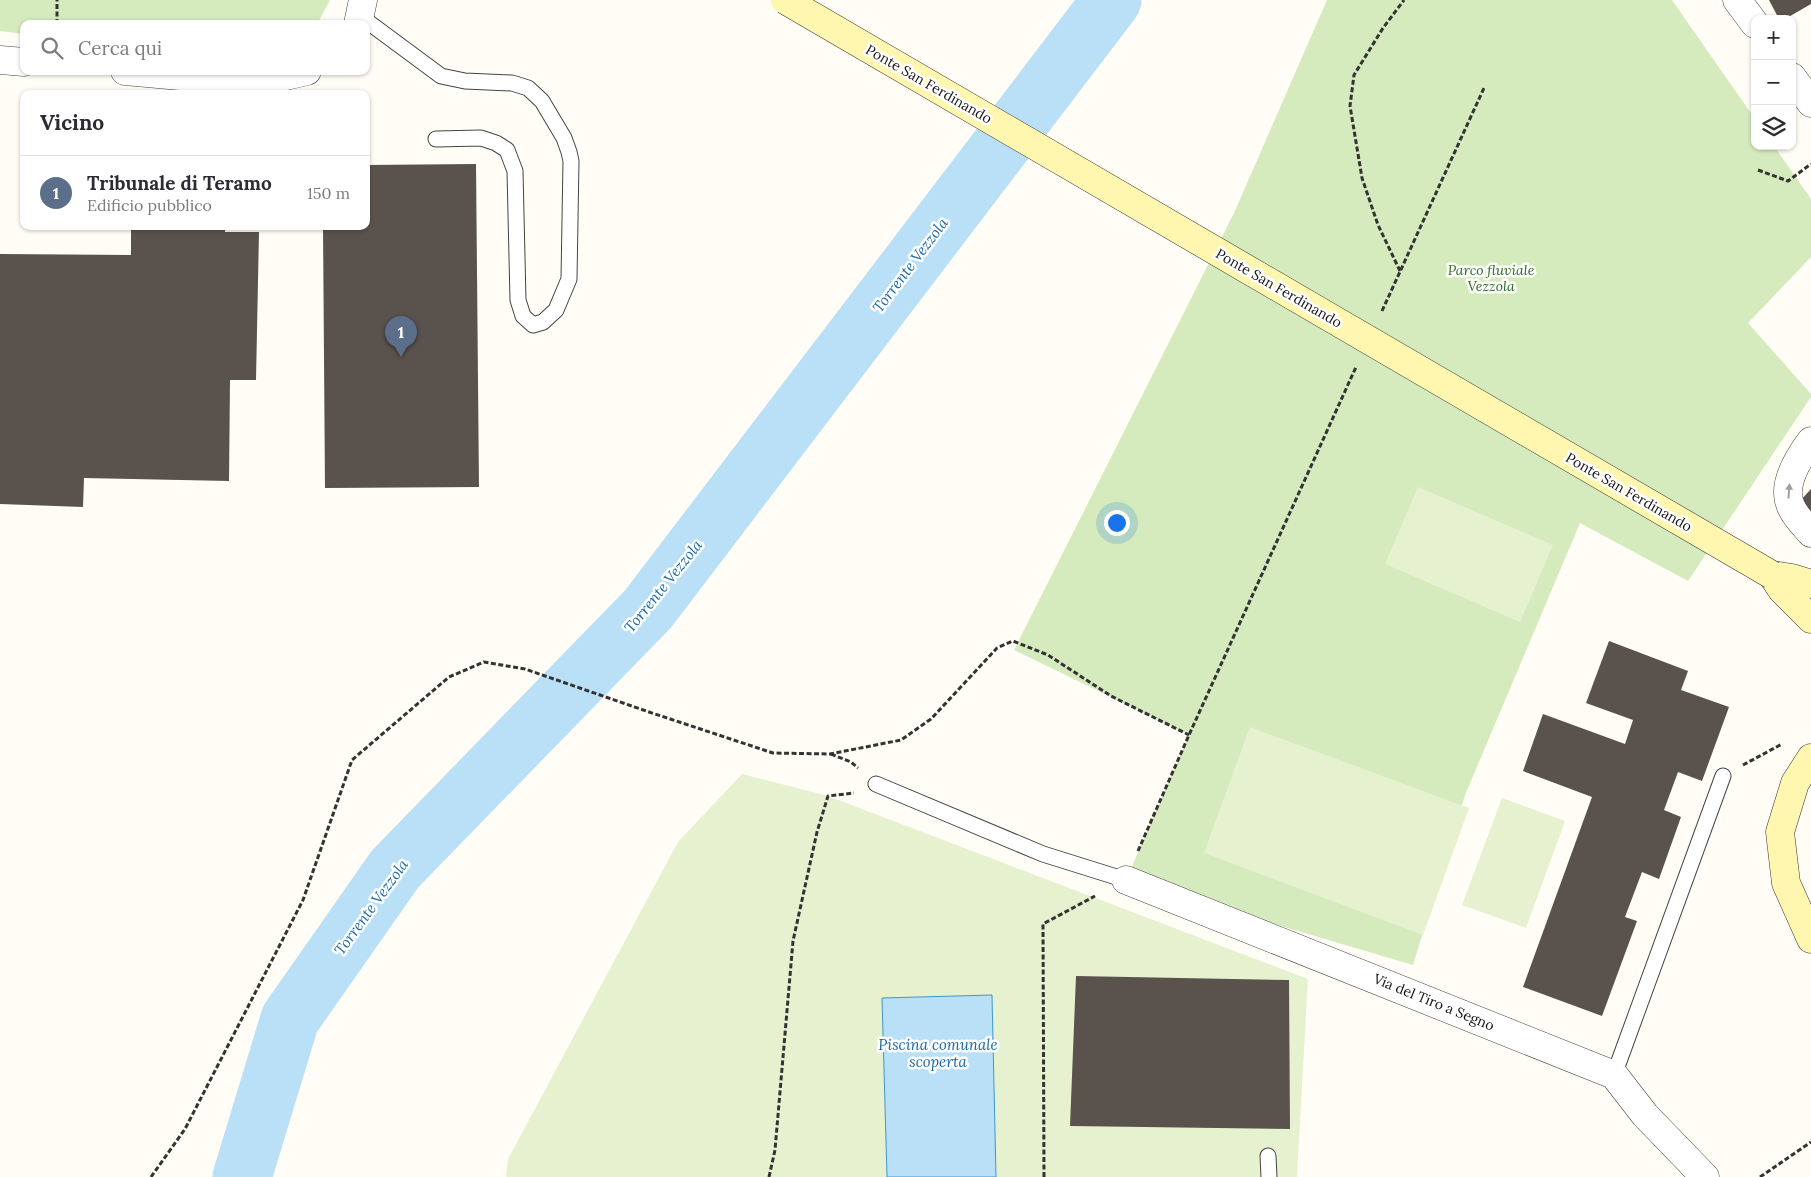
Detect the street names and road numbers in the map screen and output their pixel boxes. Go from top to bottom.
street label: Ponte San Ferdinando [863,40,995,128]
street label: Ponte San Ferdinando [1213,244,1345,332]
street label: Ponte San Ferdinando [1563,448,1695,536]
street label: Via del Tiro a Segno [1370,969,1497,1034]

